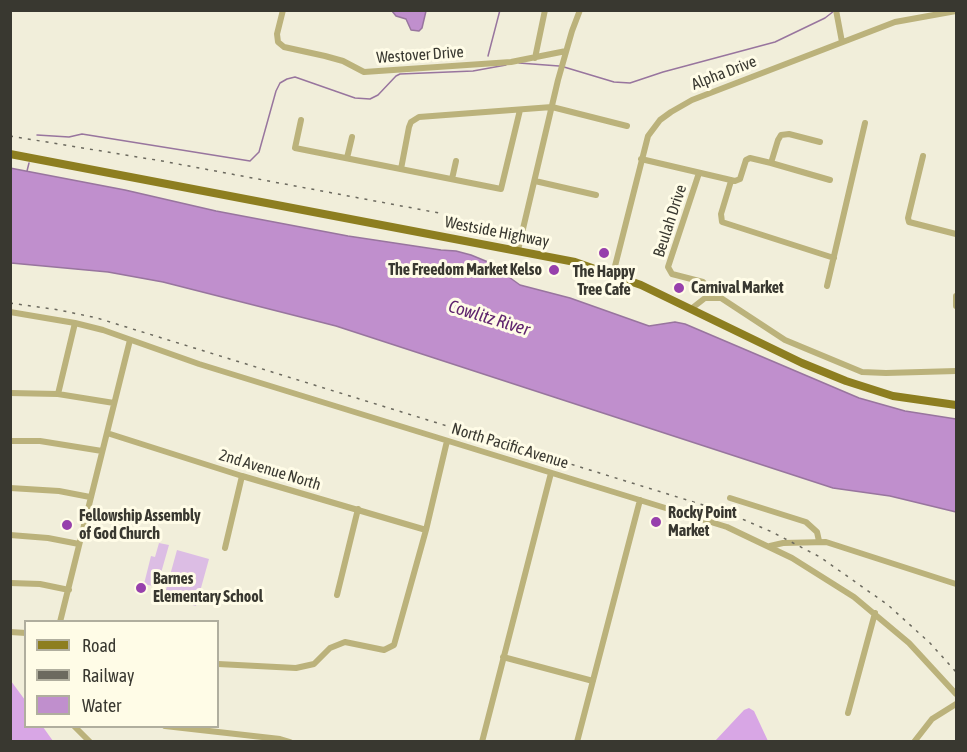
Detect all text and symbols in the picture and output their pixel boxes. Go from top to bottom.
street label: Westover Drive [376,42,464,68]
street label: Alpha Drive [689,52,759,94]
street label: Beulah Drive [649,182,691,260]
street label: Westside Highway [443,212,551,252]
marker: The Happy Tree Cafe [597,246,611,260]
place label: The Freedom Market Kelso [388,260,542,280]
place label: The Happy Tree Cafe [573,262,635,300]
marker: The Freedom Market Kelso [547,263,561,277]
place label: Carnival Market [691,278,784,298]
marker: Carnival Market [672,281,686,295]
water label: Cowlitz River [446,295,532,341]
street label: North Pacific Avenue [449,419,571,473]
street label: 2nd Avenue North [217,445,323,495]
place label: Rocky Point Market [668,503,737,541]
place label: Fellowship Assembly of God Church [79,506,201,544]
marker: Rocky Point Market [649,515,663,529]
marker: Fellowship Assembly of God Church [60,518,74,532]
place label: Barnes Elementary School [153,569,263,607]
marker: Barnes Elementary School [134,581,148,595]
legend [24,620,219,728]
text: Road [82,635,116,656]
text: Railway [82,665,134,686]
text: Water [82,695,121,716]

